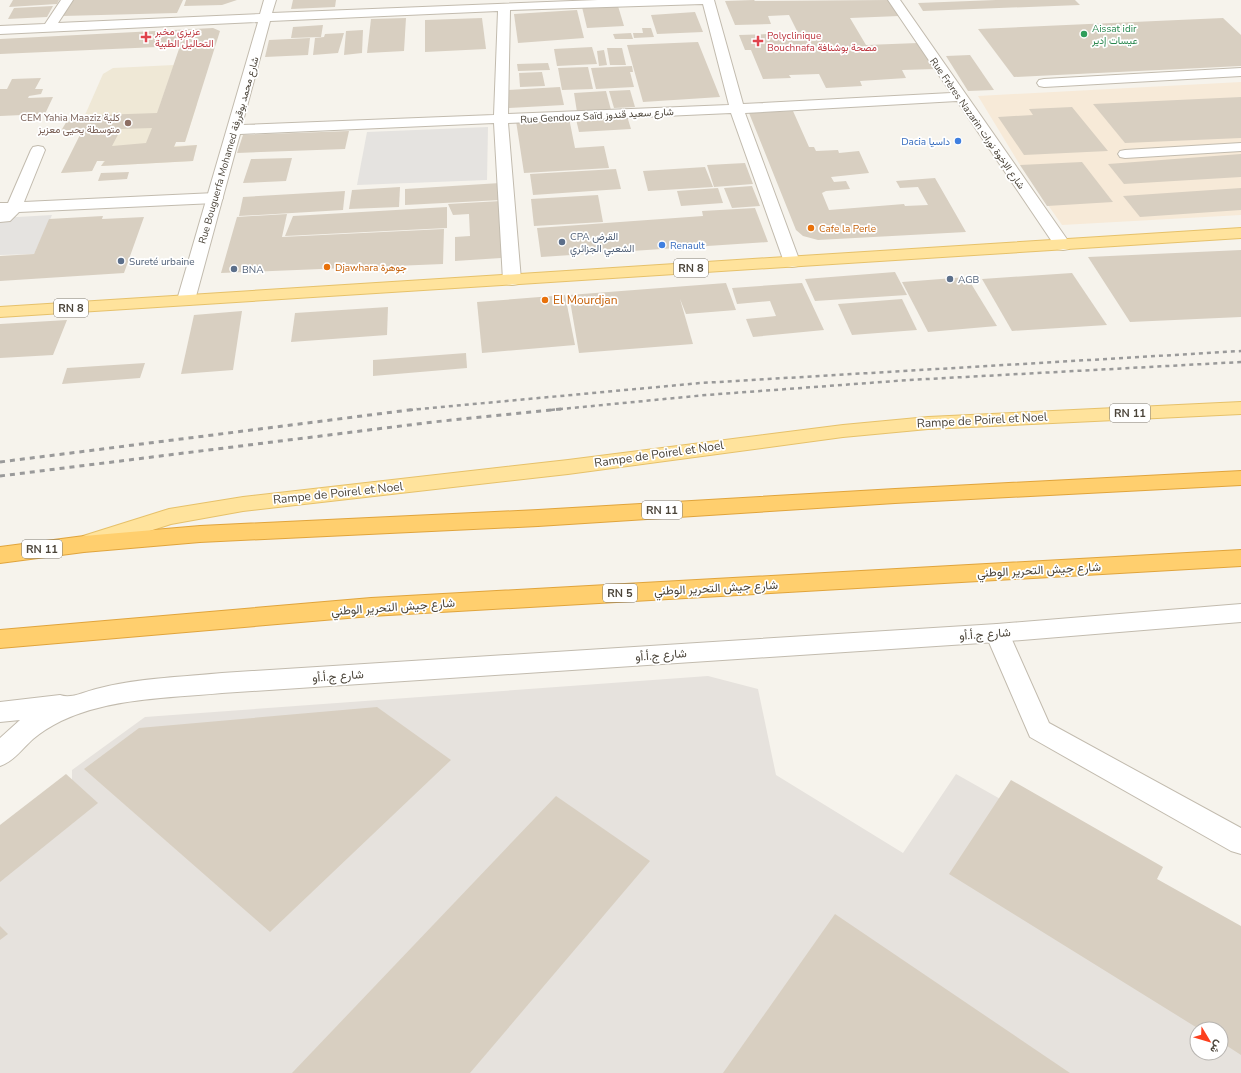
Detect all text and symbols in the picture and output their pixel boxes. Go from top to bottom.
place label: Aissat idir عيسات إدير [1091,22,1138,48]
place label: عزيزي مخبر التحاليل الطبية [154,25,214,51]
place label: Polyclinique Bouchnafa مصحة بوشنافة [767,29,877,55]
marker: Aissat idir عيسات إدير [1079,29,1089,39]
marker: عزيزي مخبر التحاليل الطبية [140,31,152,43]
marker: Polyclinique Bouchnafa مصحة بوشنافة [752,35,764,47]
street label: Rue Bouguerfa Mohamed شارع محمد بوقررفة [196,55,262,245]
street label: Rue Frères Nazarin شارع الإخوة نورات [926,55,1028,192]
street label: Rue Gendouz Saïd شارع سعيد قندوز [520,105,674,127]
place label: CEM Yahia Maaziz كلية متوسطة يحيى معزيز [20,111,121,137]
marker: CEM Yahia Maaziz كلية متوسطة يحيى معزيز [123,118,133,128]
place label: Dacia داسيا [901,135,950,149]
marker: Dacia داسيا [953,136,963,146]
place label: Cafe la Perle [819,222,876,236]
marker: Cafe la Perle [806,223,816,233]
place label: CPA القرض الشعبي الجزائري [570,230,634,257]
marker: CPA القرض الشعبي الجزائري [557,237,567,247]
place label: Renault [670,239,705,253]
marker: Renault [657,240,667,250]
place label: Sureté urbaine [129,255,195,269]
marker: Sureté urbaine [116,256,126,266]
road number: RN 8 [674,259,708,277]
place label: Djawhara جوهرة [335,261,407,275]
marker: Djawhara جوهرة [322,262,332,272]
place label: BNA [242,263,264,277]
marker: BNA [229,264,239,274]
place label: AGB [958,273,979,287]
marker: AGB [945,274,955,284]
place label: El Mourdjan [553,292,618,308]
marker: El Mourdjan [540,295,550,305]
road number: RN 8 [54,299,88,317]
road number: RN 11 [1110,404,1150,422]
street label: Rampe de Poirel et Noel [916,409,1048,431]
street label: Rampe de Poirel et Noel [593,437,725,471]
street label: Rampe de Poirel et Noel [272,478,404,508]
road number: RN 11 [642,501,682,519]
road number: RN 11 [22,540,62,558]
street label: شارع جيش التحرير الوطني [977,559,1101,583]
street label: شارع جيش التحرير الوطني [654,577,778,601]
road number: RN 5 [603,584,637,602]
street label: شارع جيش التحرير الوطني [331,595,456,621]
street label: شارع ج.أ.أو [959,624,1011,645]
street label: شارع ج.أ.أو [635,645,687,666]
street label: شارع ج.أ.أو [312,666,364,687]
north arrow [1189,1021,1229,1061]
text: ش [1207,1037,1226,1057]

